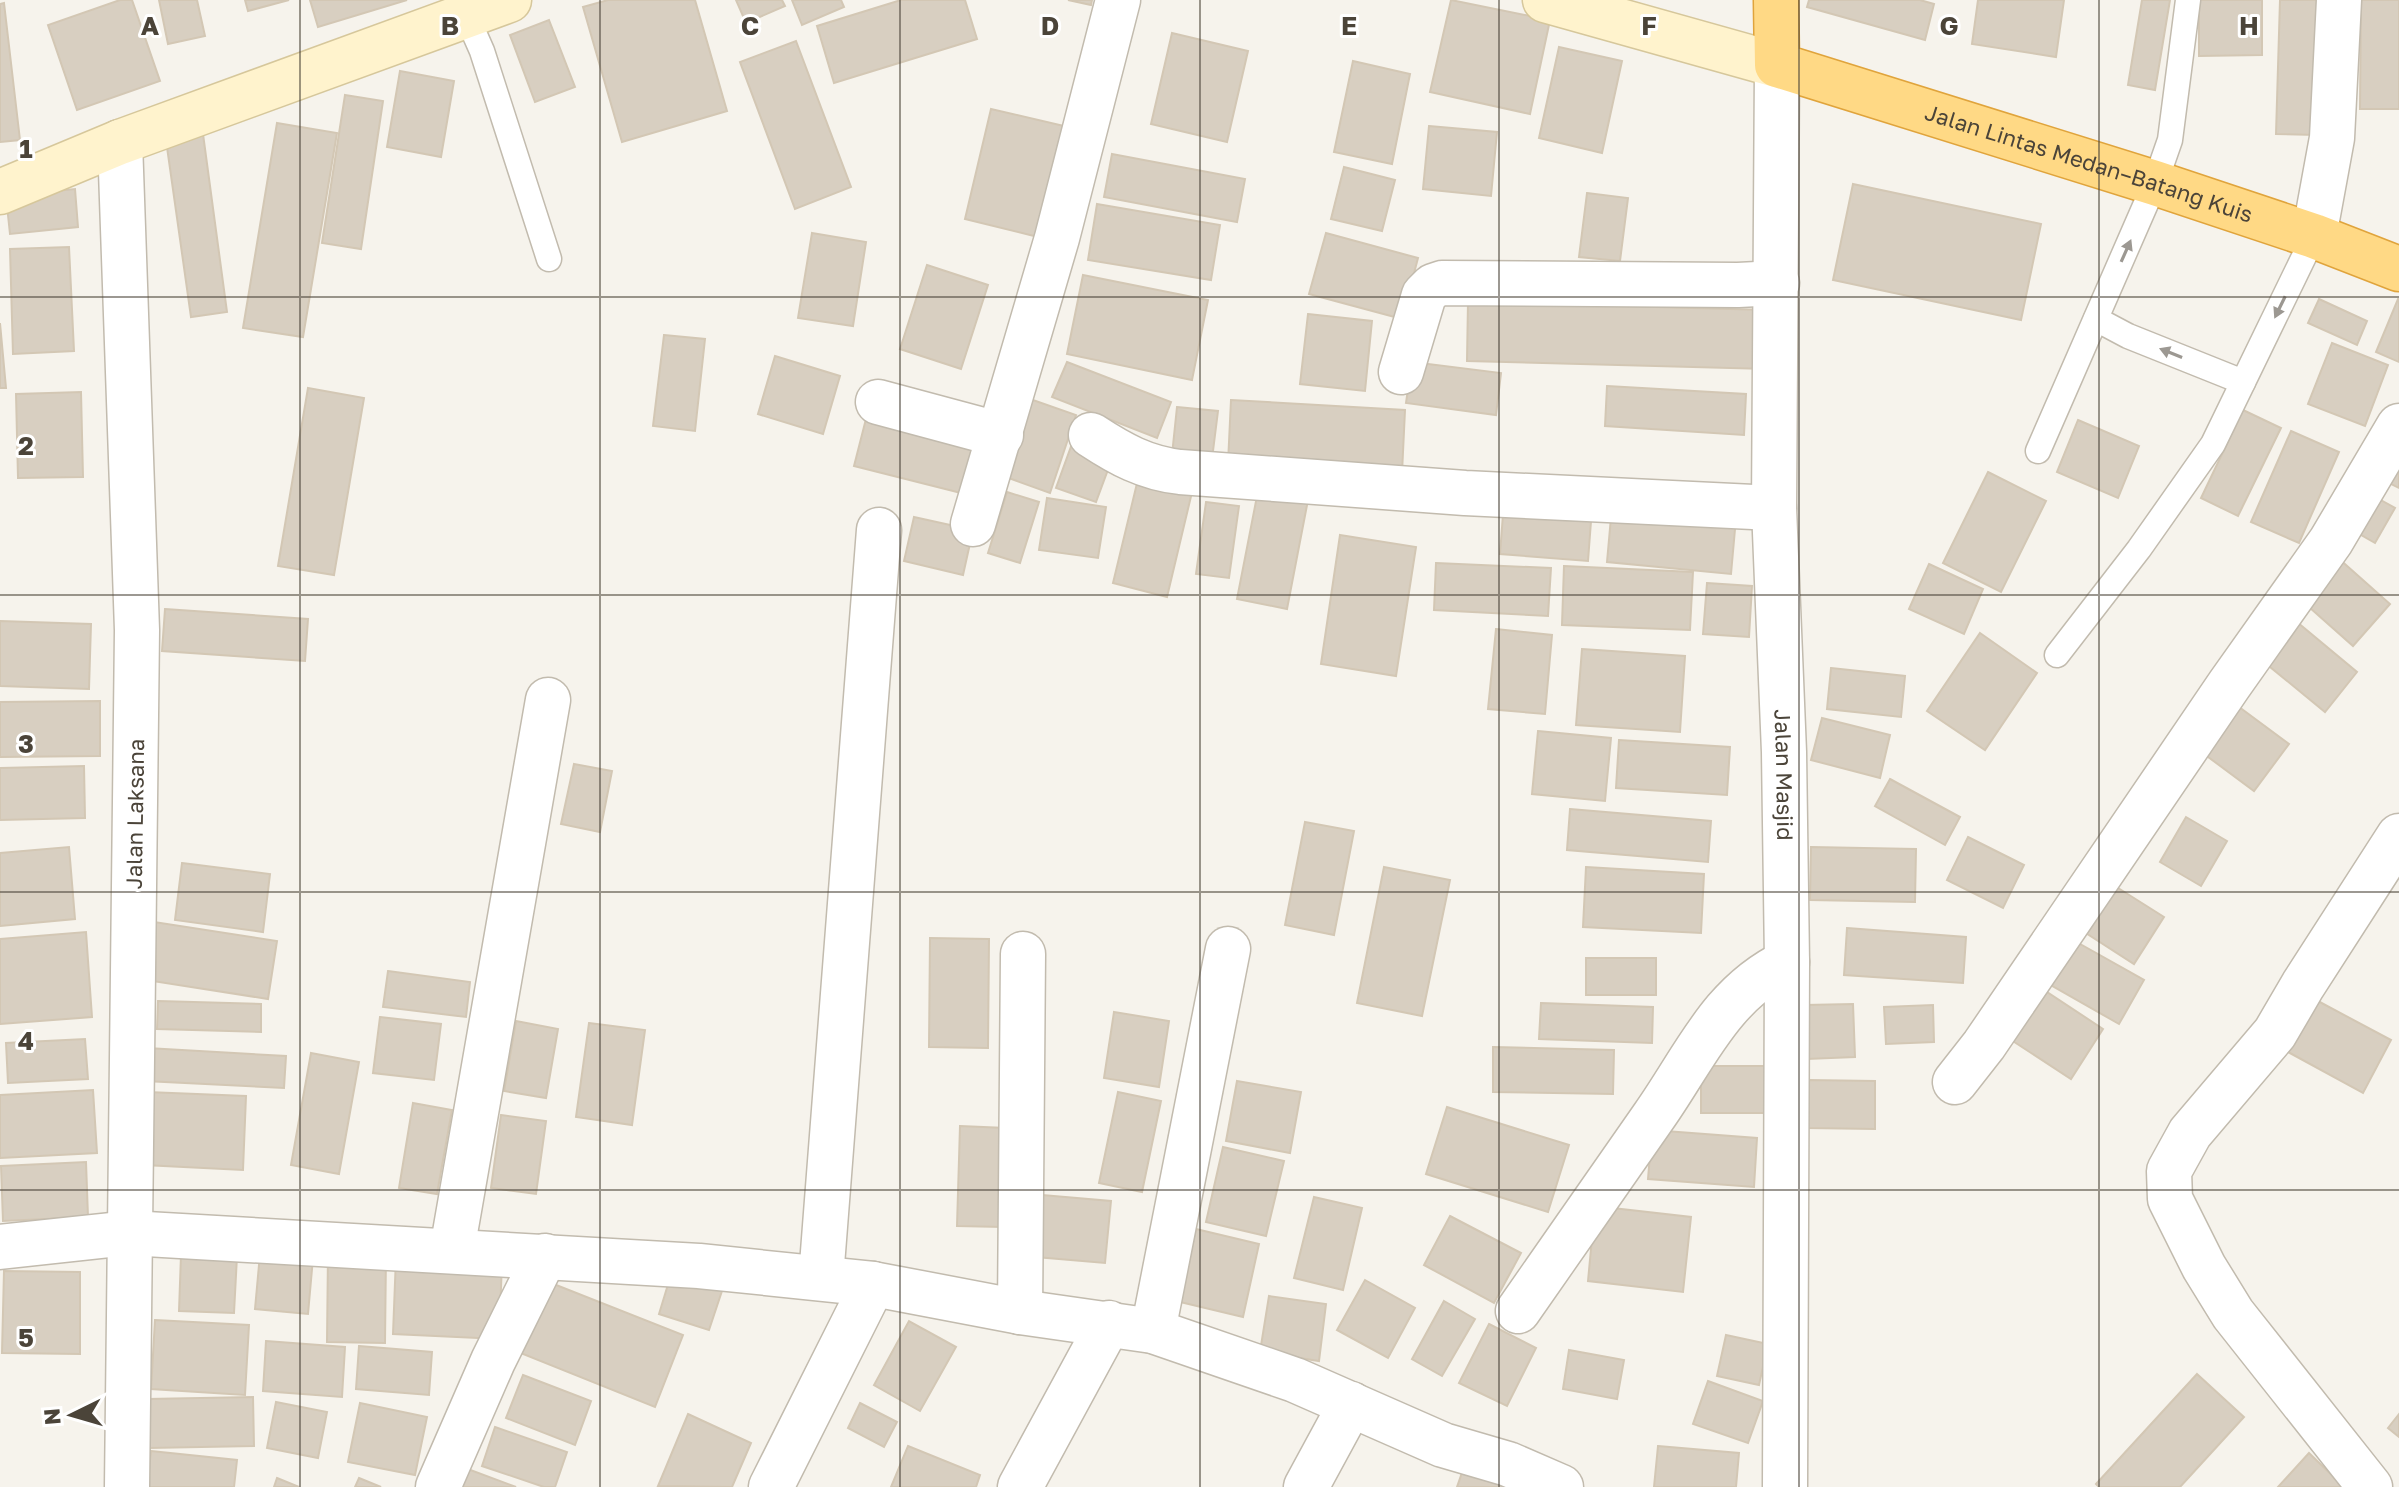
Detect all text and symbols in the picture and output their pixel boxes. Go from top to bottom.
text: A [141,10,160,41]
text: B [441,10,459,41]
text: C [741,10,759,41]
text: D [1041,10,1059,41]
text: E [1341,10,1357,41]
text: F [1641,10,1657,41]
text: G [1939,10,1959,41]
text: H [2239,10,2259,41]
street label: Jalan Lintas Medan–Batang Kuis [1922,98,2257,228]
text: 1 [19,133,33,164]
one-way arrow [2119,239,2132,263]
one-way arrow [2273,295,2287,318]
one-way arrow [2159,346,2183,359]
text: 2 [18,430,34,461]
street label: Jalan Masjid [1769,708,1799,841]
text: 3 [18,728,34,759]
street label: Jalan Laksana [120,738,149,890]
text: 4 [18,1025,34,1056]
text: 5 [18,1322,34,1353]
north arrow [32,1375,112,1455]
text: N [37,1407,66,1426]

